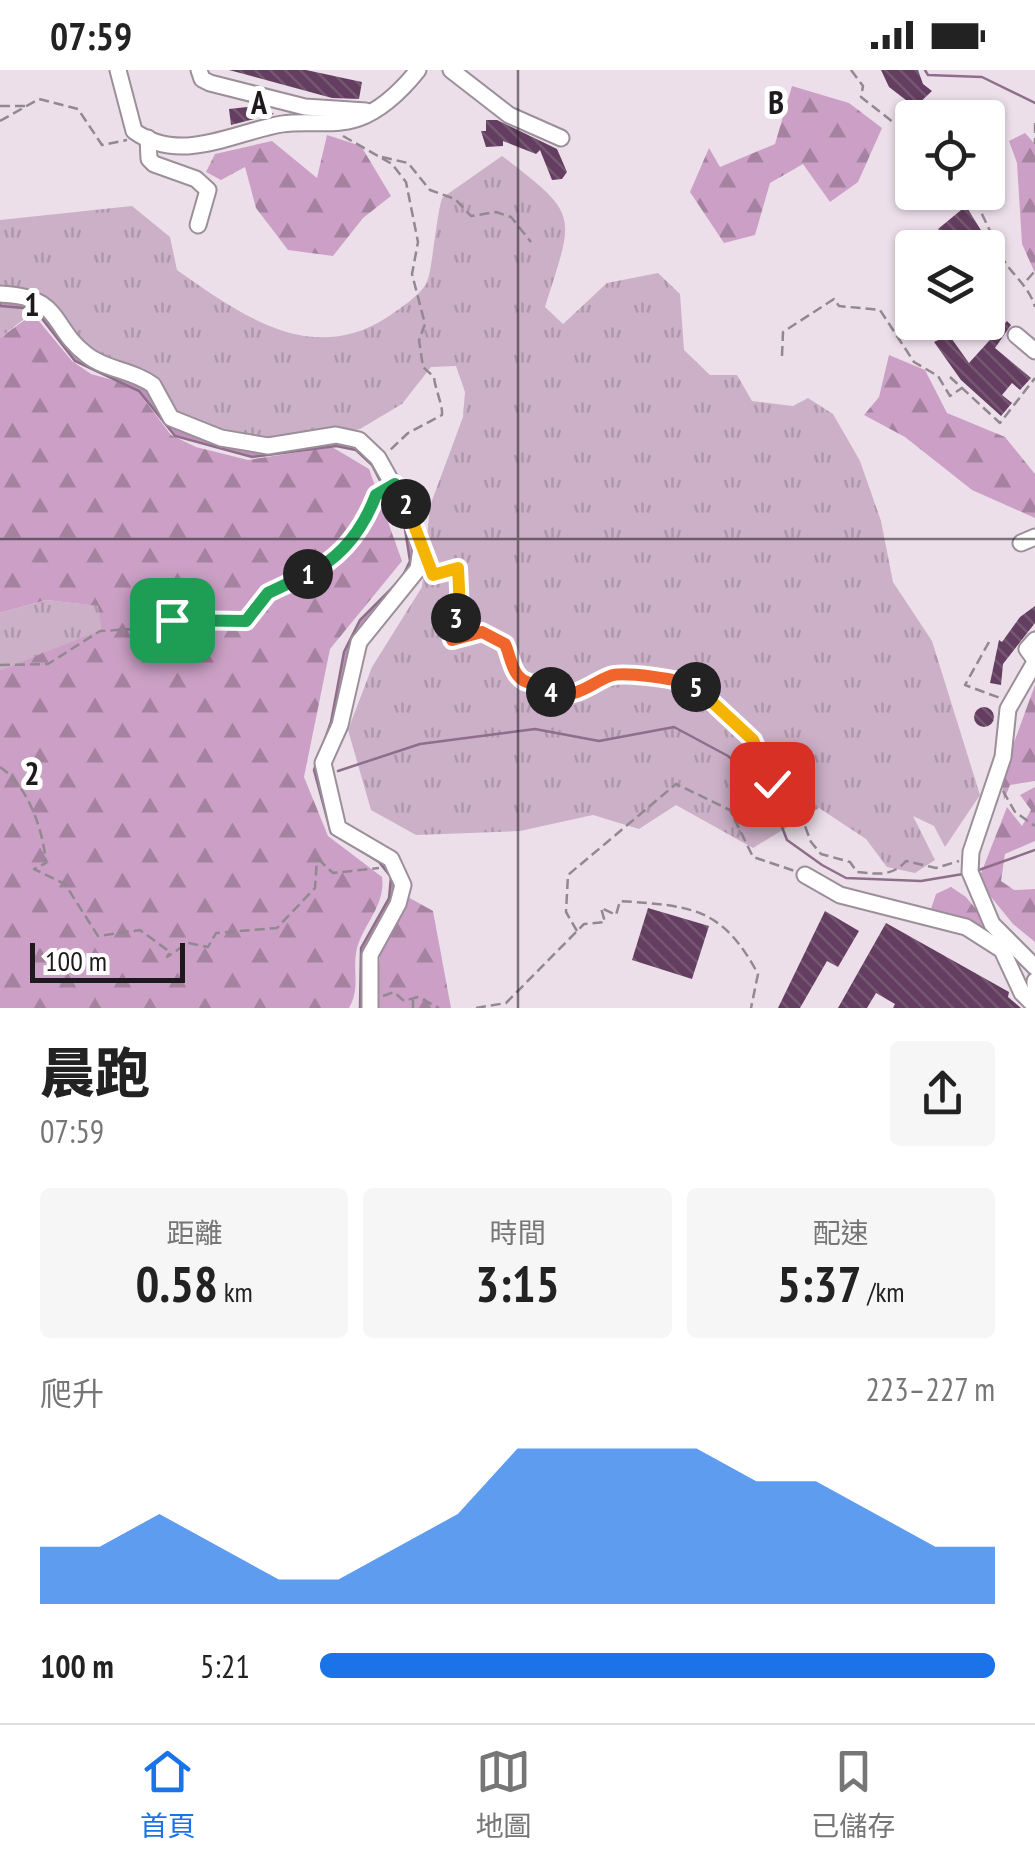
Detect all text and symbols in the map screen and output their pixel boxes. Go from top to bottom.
text: 07:59 [50,11,132,60]
text: A [250,81,268,123]
text: B [768,81,784,123]
map controls [895,100,1005,340]
button: locate [895,100,1005,210]
button: layers [895,230,1005,340]
text: 1 [24,283,40,325]
pin: 2 [381,479,431,529]
text: 2 [399,485,413,522]
pin: 1 [283,549,333,599]
text: 1 [301,555,315,592]
pin [130,578,215,663]
icon: arrive [145,593,200,648]
pin: 3 [431,593,481,643]
text: 3 [449,599,463,636]
pin: 5 [671,662,721,712]
pin: 4 [526,667,576,717]
text: 5 [689,668,703,705]
text: 4 [544,673,558,710]
pin [730,742,815,827]
text: 2 [24,752,40,794]
icon: check [745,757,800,812]
scale bar [30,938,185,983]
text: 100 m [45,942,107,979]
text: 晨跑 [40,1037,150,1108]
button: share [890,1041,995,1146]
text: 07:59 [40,1110,104,1152]
text: 距離 [166,1214,222,1251]
text: 時間 [489,1214,546,1251]
text: 配速 [813,1214,869,1251]
text: 0.58 [135,1251,218,1316]
text: 3:15 [475,1251,560,1316]
text: 5:37 [777,1251,861,1316]
text: km [218,1273,253,1310]
text: /km [861,1273,905,1310]
text: 223–227 m [865,1368,995,1410]
text: 爬升 [40,1372,104,1414]
text: 100 m [40,1645,114,1687]
text: 5:21 [200,1645,250,1687]
tab: 首頁 [140,1744,196,1844]
tab: 地圖 [475,1744,531,1844]
tab: 已儲存 [811,1744,895,1844]

